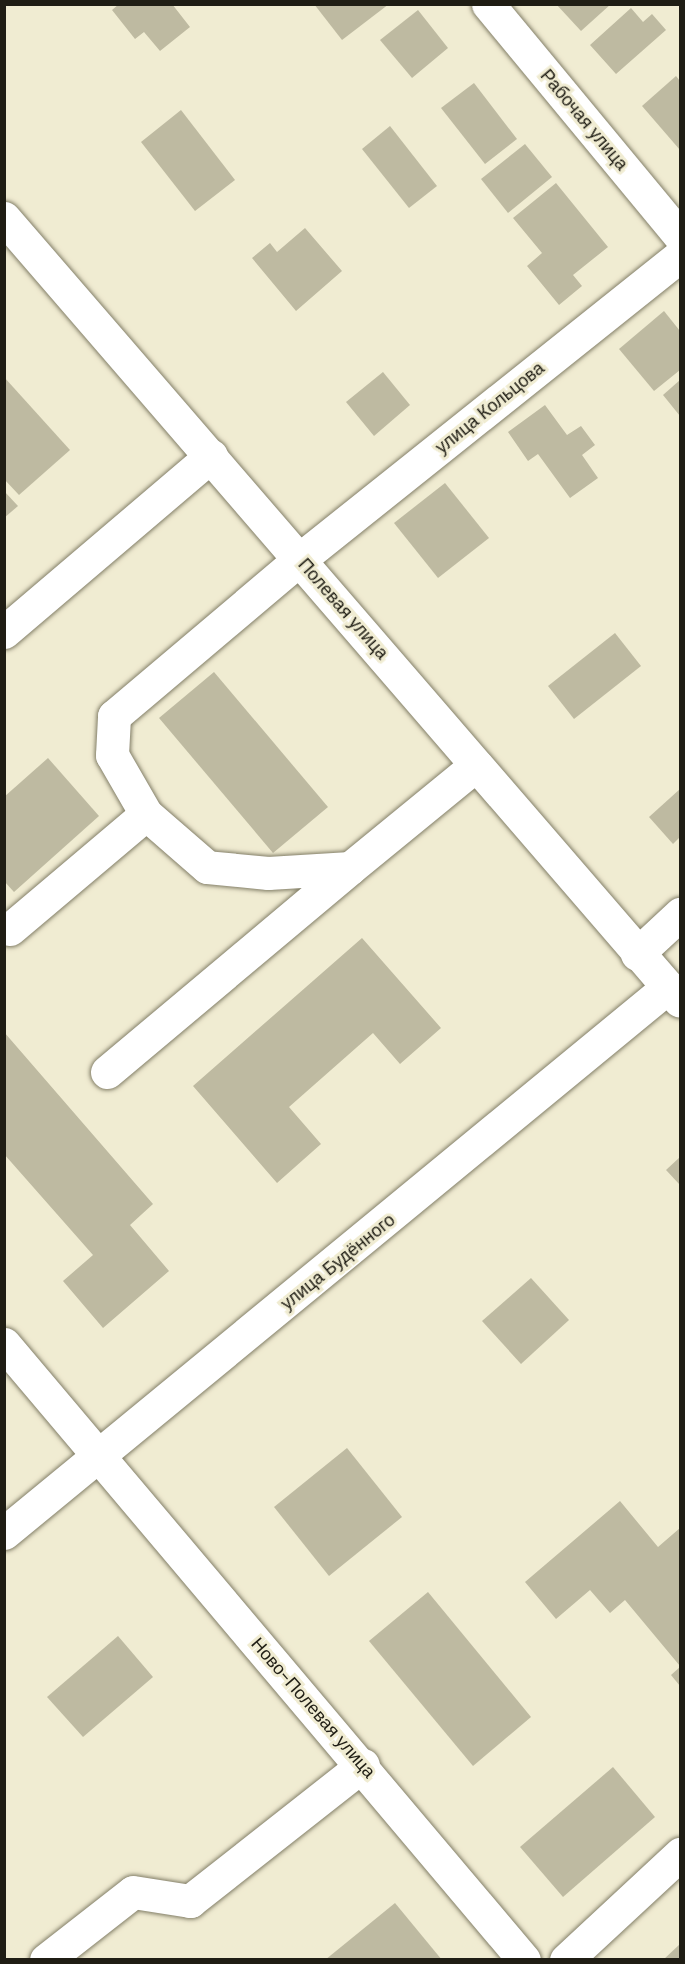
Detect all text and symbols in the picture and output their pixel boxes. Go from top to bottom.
street label: Рабочая улица [536,65,632,175]
street label: улица Кольцова [431,358,549,458]
street label: Полевая улица [293,554,393,664]
street label: улица Будённого [277,1209,399,1315]
street label: Ново-Полевая улица [246,1634,380,1782]

